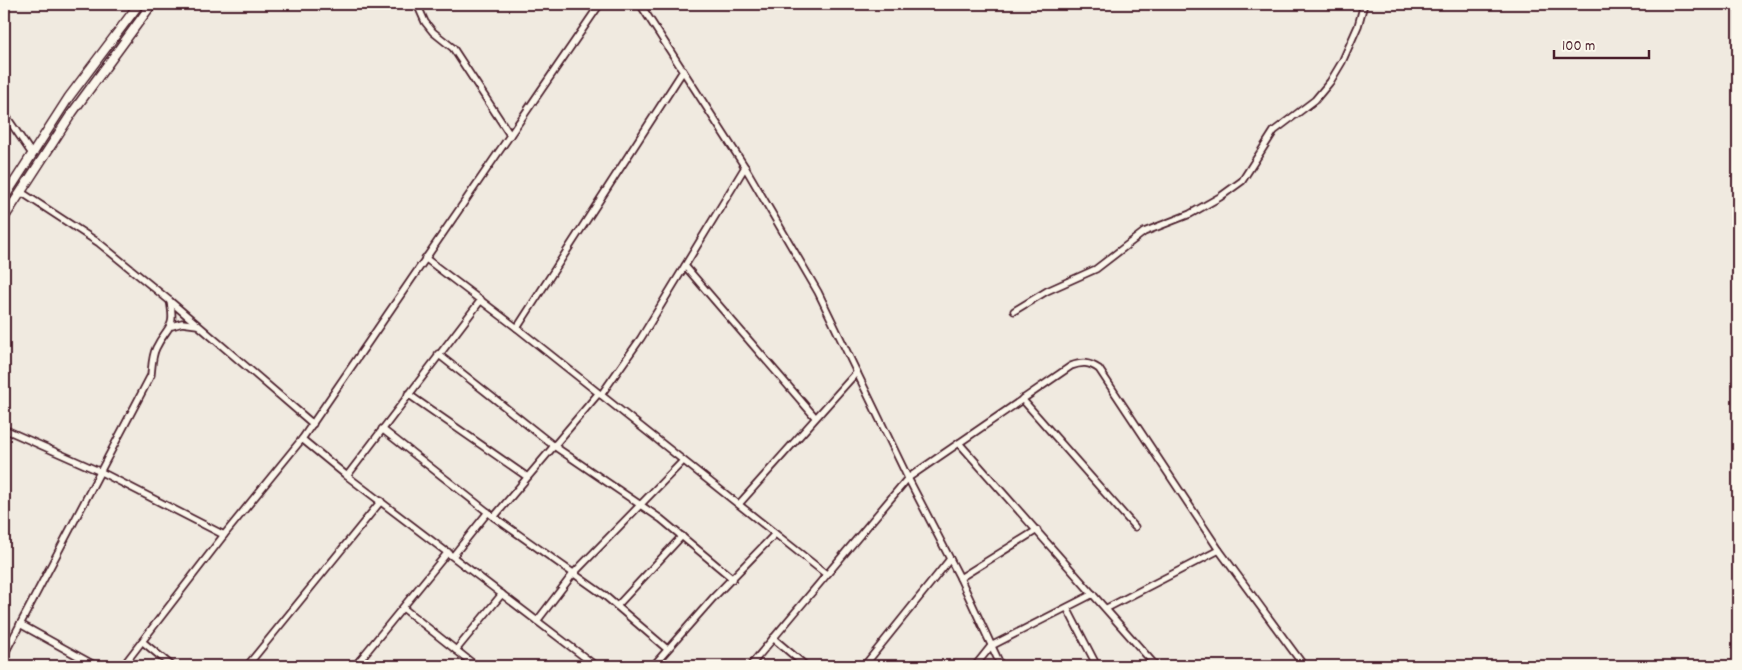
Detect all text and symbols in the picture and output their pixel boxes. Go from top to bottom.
scale bar [1554,28,1650,60]
text: 100 m [1562,36,1595,58]

